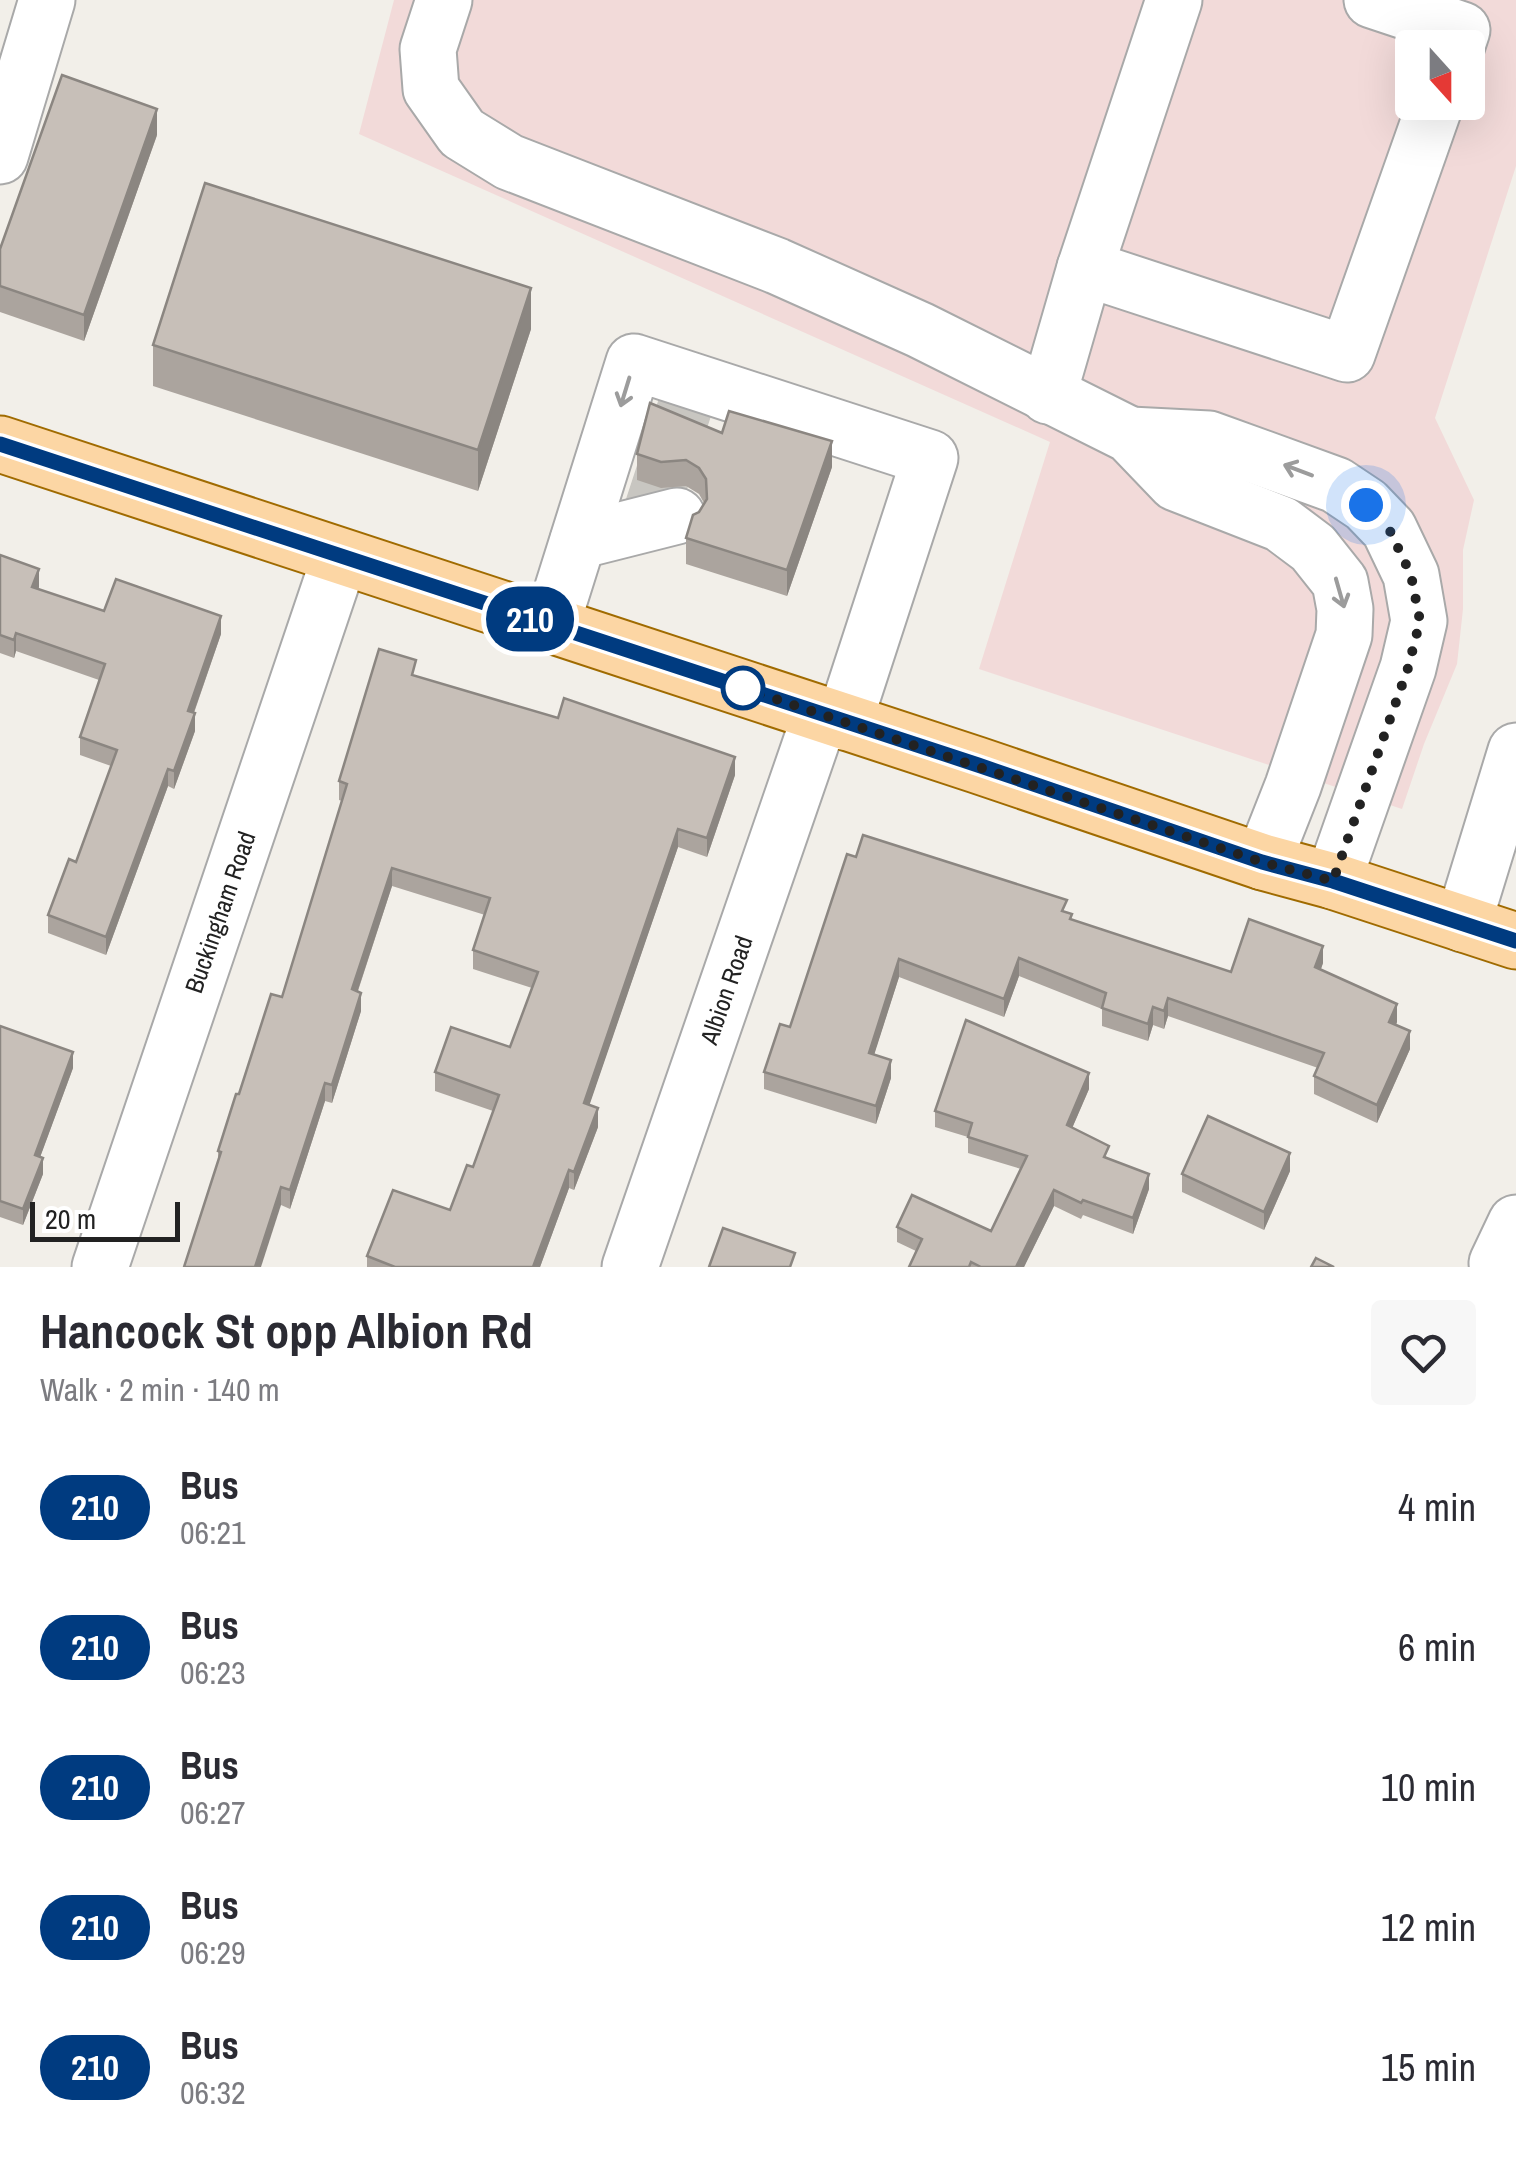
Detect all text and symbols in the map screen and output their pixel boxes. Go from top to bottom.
north arrow [1395,30,1485,120]
map controls [1395,30,1485,120]
one-way arrow [614,375,632,407]
one-way arrow [1283,459,1313,477]
your location [1341,480,1391,530]
one-way arrow [1332,576,1350,608]
line badge: 210 [472,586,588,652]
text: 210 [506,596,554,643]
unlabelled marker [722,667,764,709]
street label: Buckingham Road [176,827,264,997]
street label: Albion Road [691,931,760,1050]
scale bar [30,1197,180,1242]
text: 20 m [45,1200,96,1238]
text: Hancock St opp Albion Rd [40,1298,533,1363]
button: heart [1371,1300,1476,1405]
text: Walk · 2 min · 140 m [40,1368,280,1411]
text: Bus [180,1460,239,1511]
text: 4 min [1398,1482,1476,1533]
text: 210 [71,1484,119,1531]
text: 06:21 [180,1511,246,1554]
text: Bus [180,1600,239,1651]
text: 6 min [1398,1622,1476,1673]
text: 210 [71,1624,119,1671]
text: 06:23 [180,1651,246,1694]
text: Bus [180,1740,239,1791]
text: 10 min [1381,1762,1476,1813]
text: 210 [71,1764,119,1811]
text: 06:27 [180,1791,246,1834]
text: Bus [180,1880,239,1931]
text: 12 min [1381,1902,1476,1953]
text: 210 [71,1904,119,1951]
text: 06:29 [180,1931,246,1974]
text: Bus [180,2020,239,2071]
text: 15 min [1381,2042,1476,2093]
text: 210 [71,2044,119,2091]
text: 06:32 [180,2071,246,2114]

